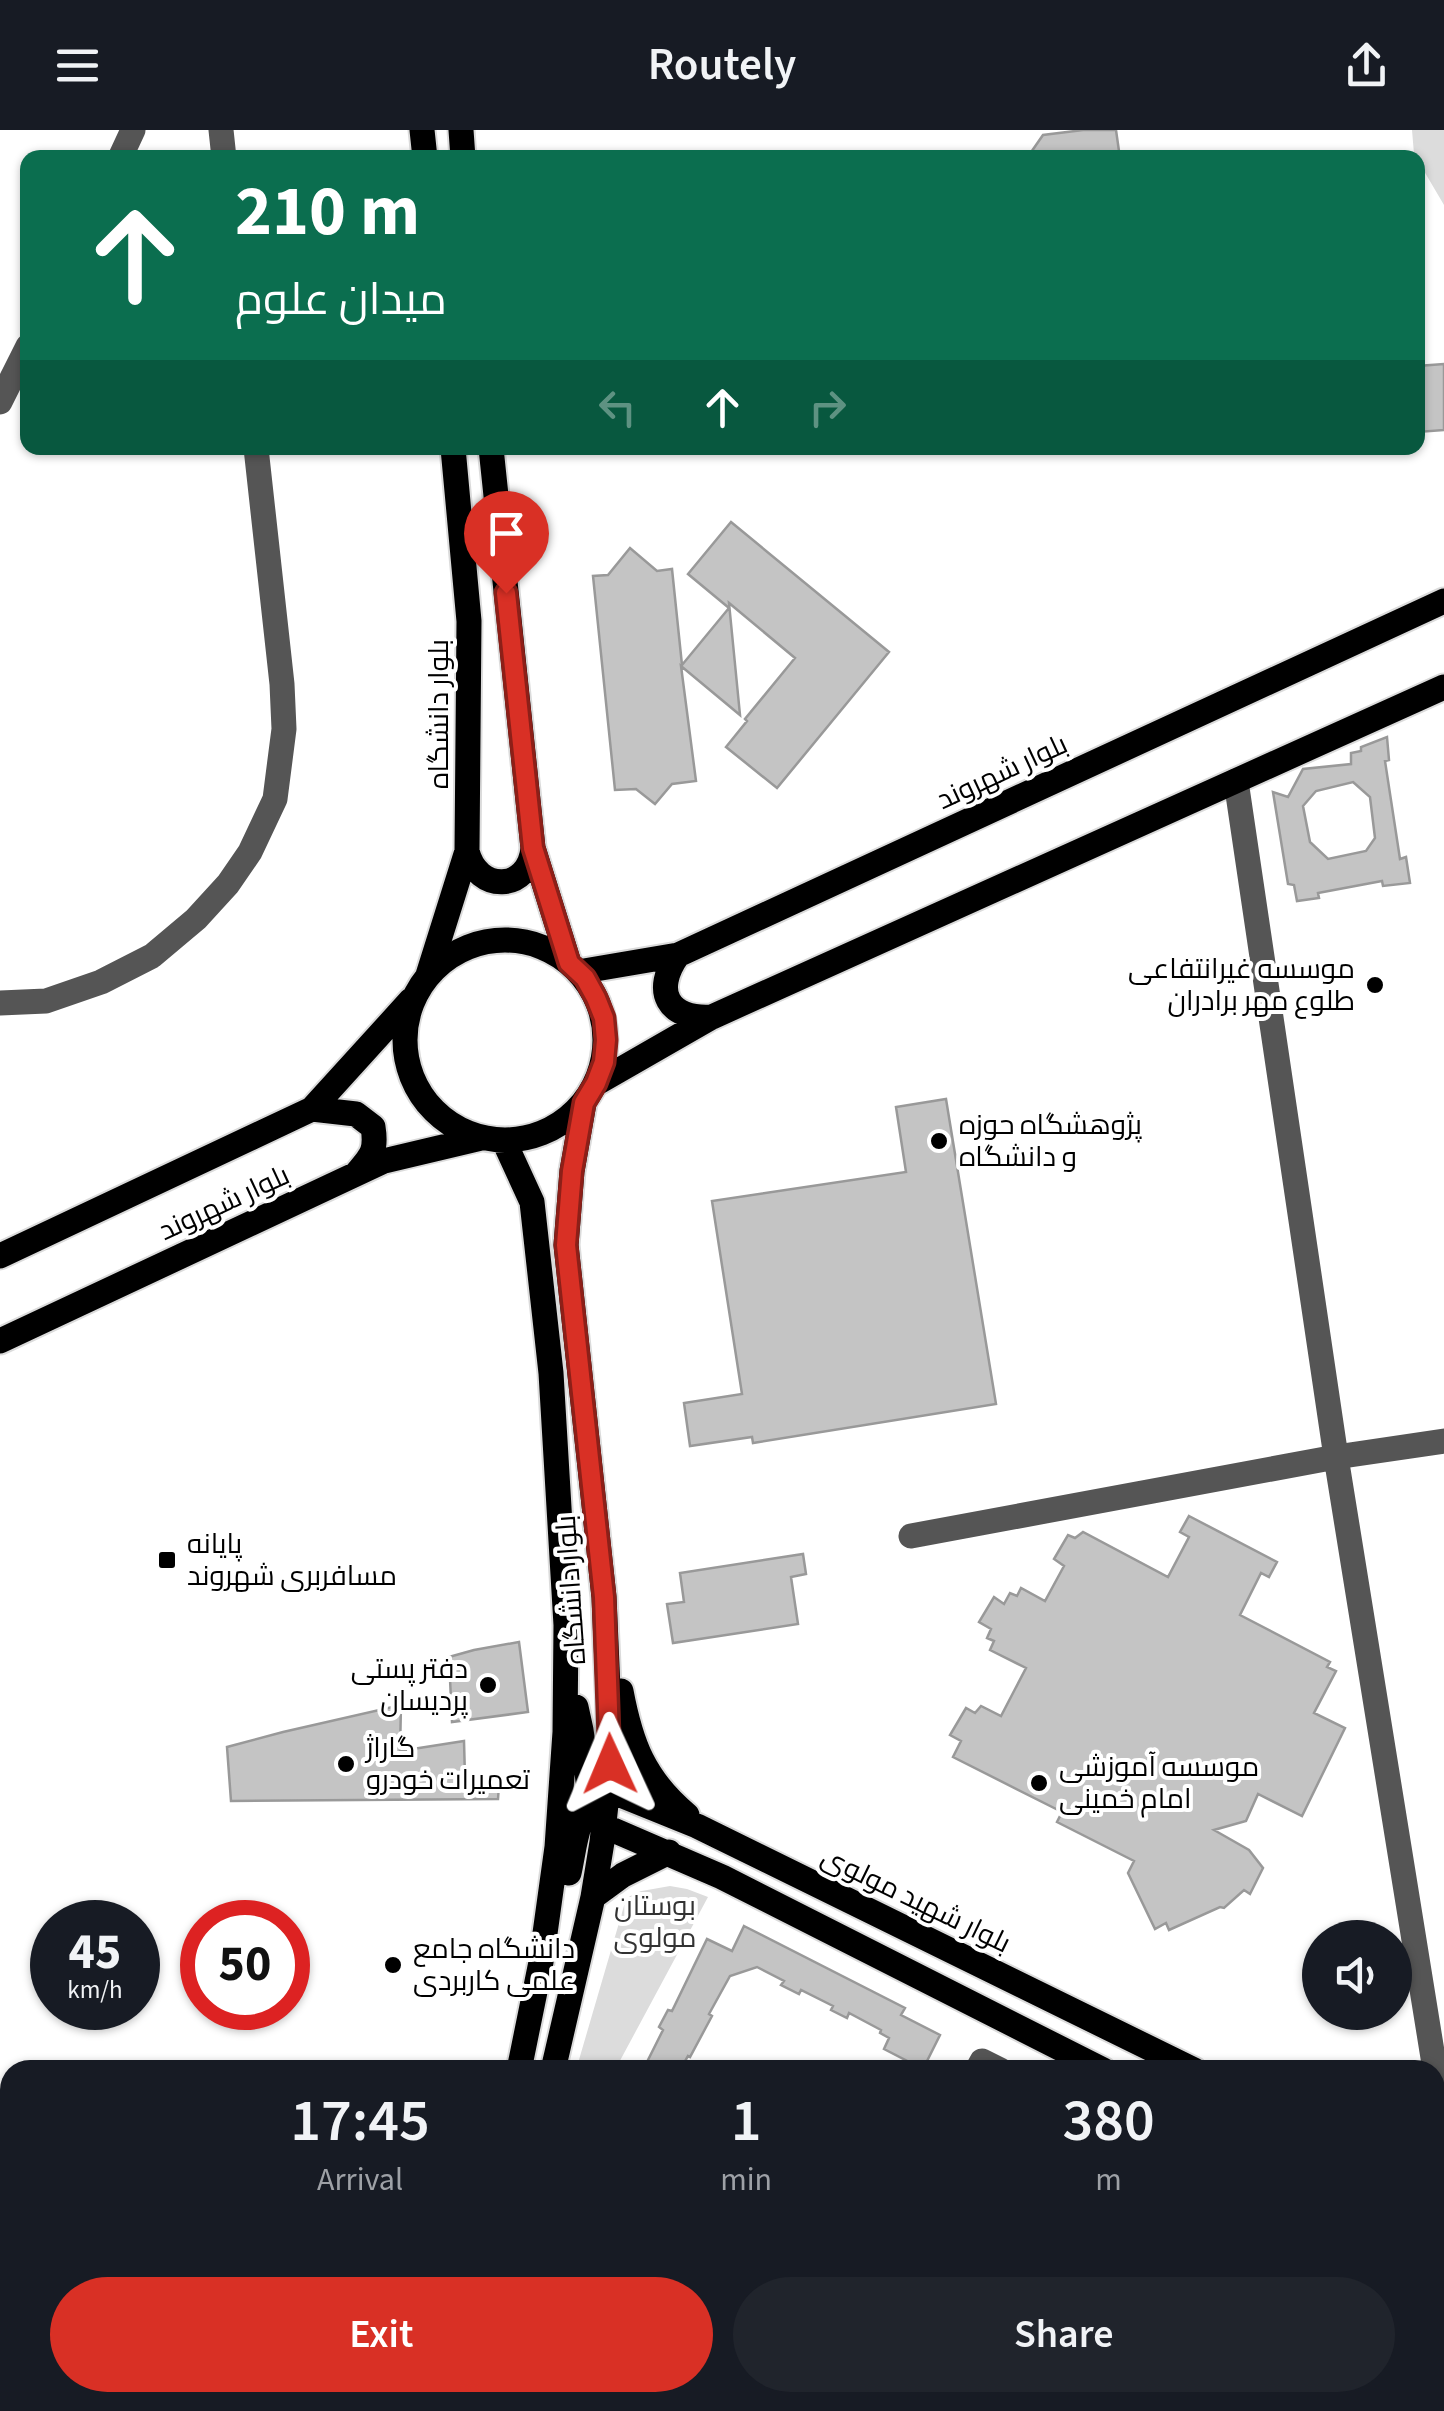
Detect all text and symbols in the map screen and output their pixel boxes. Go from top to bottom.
text: Routely [648,33,796,97]
icon: menu [50,38,105,93]
icon: share [1339,38,1394,93]
text: 210 m [235,162,420,262]
icon: ahead [70,190,200,320]
text: میدان علوم [235,268,447,332]
icon: left [590,380,645,435]
icon: ahead [695,380,750,435]
icon: right [800,380,855,435]
pin [464,491,549,594]
icon: arrive [479,506,534,561]
street label: بلوار دانشگاه [419,639,459,789]
street label: بلوار شهروند [930,724,1074,820]
place label: موسسه غیرانتفاعی طلوع مهر برادران [1128,949,1355,1021]
marker: موسسه غیرانتفاعی طلوع مهر برادران [1364,974,1386,996]
place label: پژوهشگاه حوزه و دانشگاه [959,1105,1143,1177]
marker: پژوهشگاه حوزه و دانشگاه [928,1130,950,1152]
street label: بلوار شهروند [152,1155,296,1251]
street label: بلوار دانشگاه [546,1514,596,1666]
place label: پایانه مسافربری شهروند [187,1524,397,1596]
marker: پایانه مسافربری شهروند [156,1549,178,1571]
place label: دفتر پستی پردیسان [351,1649,469,1721]
marker: دفتر پستی پردیسان [477,1674,499,1696]
position arrow [558,1712,662,1816]
place label: گاراژ تعمیرات خودرو [364,1728,530,1800]
place label: موسسه آموزشی امام خمینی [1059,1747,1259,1819]
marker: گاراژ تعمیرات خودرو [335,1753,357,1775]
marker: موسسه آموزشی امام خمینی [1028,1772,1050,1794]
street label: بلوار شهید مولوی [815,1837,1017,1963]
park label: بوستان مولوی [613,1886,697,1958]
speed limit sign: 50 [180,1900,310,2030]
text: 45 [69,1917,121,1988]
map controls [1302,1920,1412,2030]
button: sound [1302,1920,1412,2030]
place label: دانشگاه جامع علمی کاربردی [413,1929,575,2001]
marker: دانشگاه جامع علمی کاربردی [382,1954,404,1976]
text: km/h [67,1972,123,2008]
text: 17:45 [290,2079,430,2164]
text: 1 [731,2079,762,2164]
text: 380 [1062,2079,1155,2164]
text: Arrival [317,2157,403,2203]
text: min [720,2157,772,2203]
text: m [1095,2157,1122,2203]
button: Exit [50,2277,713,2392]
button: Share [733,2277,1395,2392]

